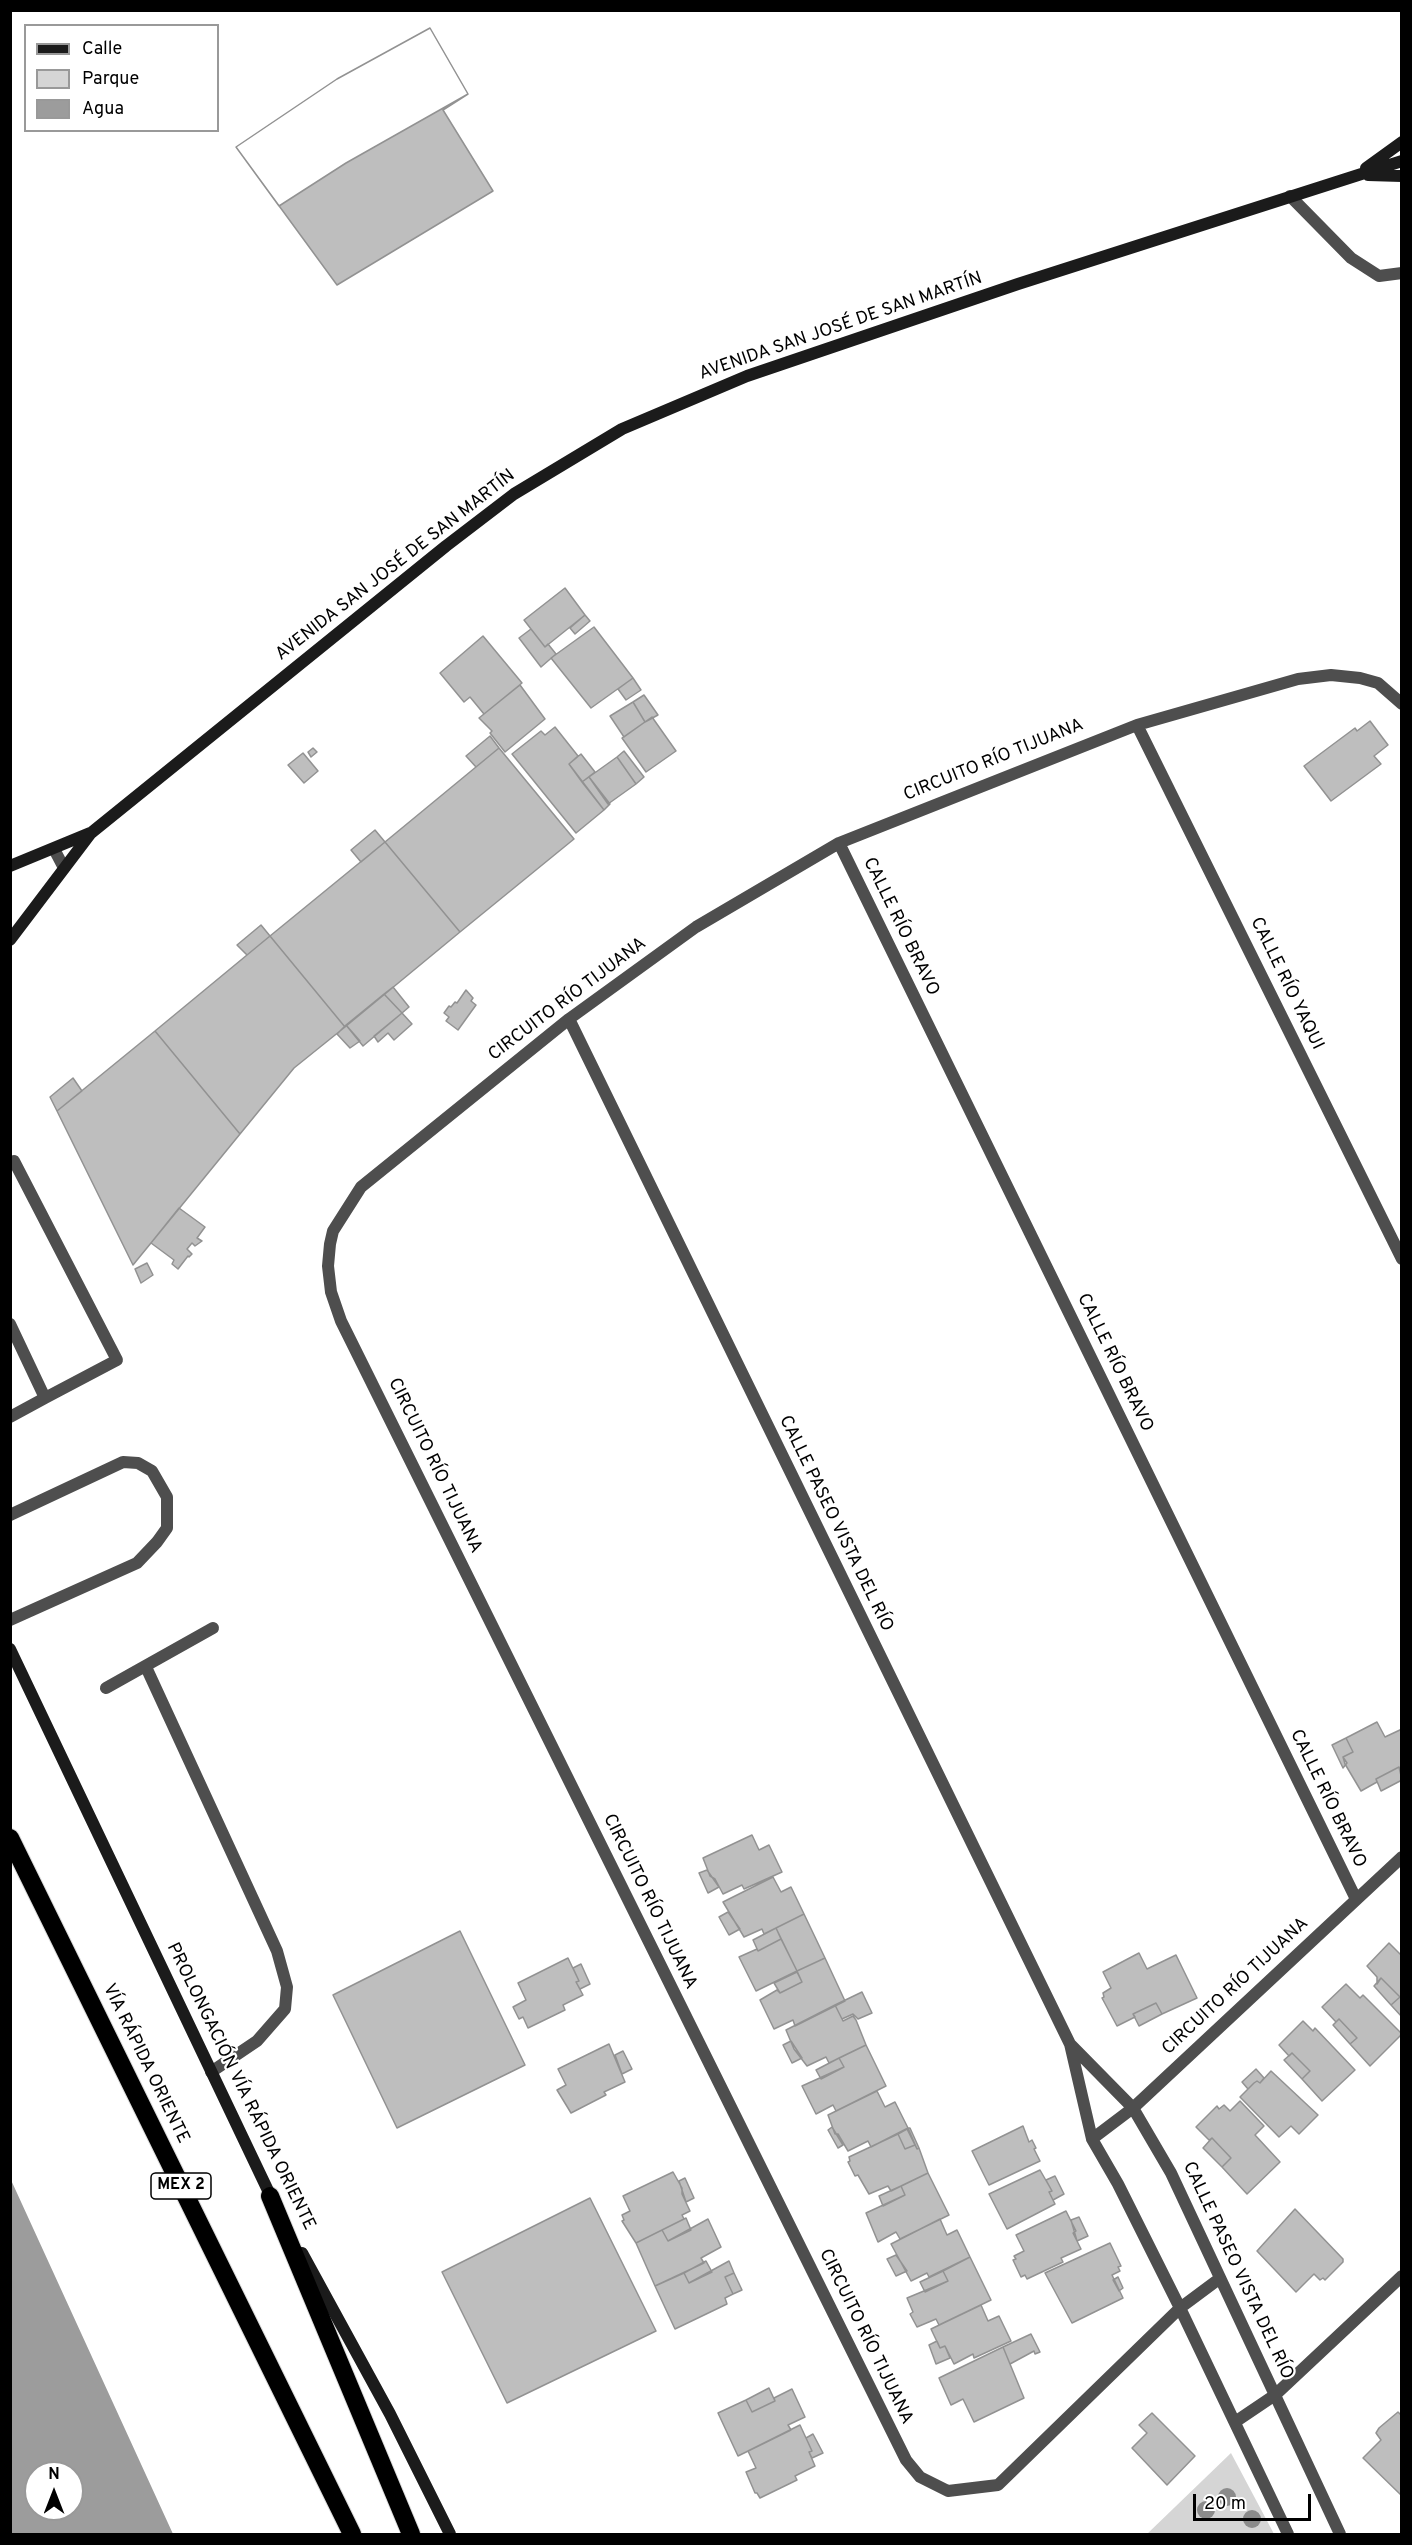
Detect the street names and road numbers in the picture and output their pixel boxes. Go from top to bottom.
street label: AVENIDA SAN JOSÉ DE SAN MARTÍN [697,268,985,386]
street label: AVENIDA SAN JOSÉ DE SAN MARTÍN [272,466,520,666]
street label: CIRCUITO RÍO TIJUANA [901,715,1087,807]
street label: CALLE RÍO BRAVO [857,854,943,1000]
street label: CALLE RÍO YAQUI [1245,914,1327,1054]
street label: CIRCUITO RÍO TIJUANA [485,934,651,1066]
street label: CALLE RÍO BRAVO [1071,1290,1157,1436]
street label: CIRCUITO RÍO TIJUANA [382,1375,486,1557]
street label: CALLE PASEO VISTA DEL RÍO [773,1412,897,1636]
street label: CALLE RÍO BRAVO [1284,1726,1370,1872]
street label: CIRCUITO RÍO TIJUANA [597,1811,701,1993]
street label: CIRCUITO RÍO TIJUANA [1158,1914,1314,2060]
street label: PROLONGACIÓN VÍA RÁPIDA ORIENTE [161,1940,319,2234]
street label: VÍA RÁPIDA ORIENTE [97,1981,193,2147]
street label: CALLE PASEO VISTA DEL RÍO [1177,2159,1297,2383]
road number: MEX 2 [151,2173,211,2199]
street label: CIRCUITO RÍO TIJUANA [813,2246,917,2428]

